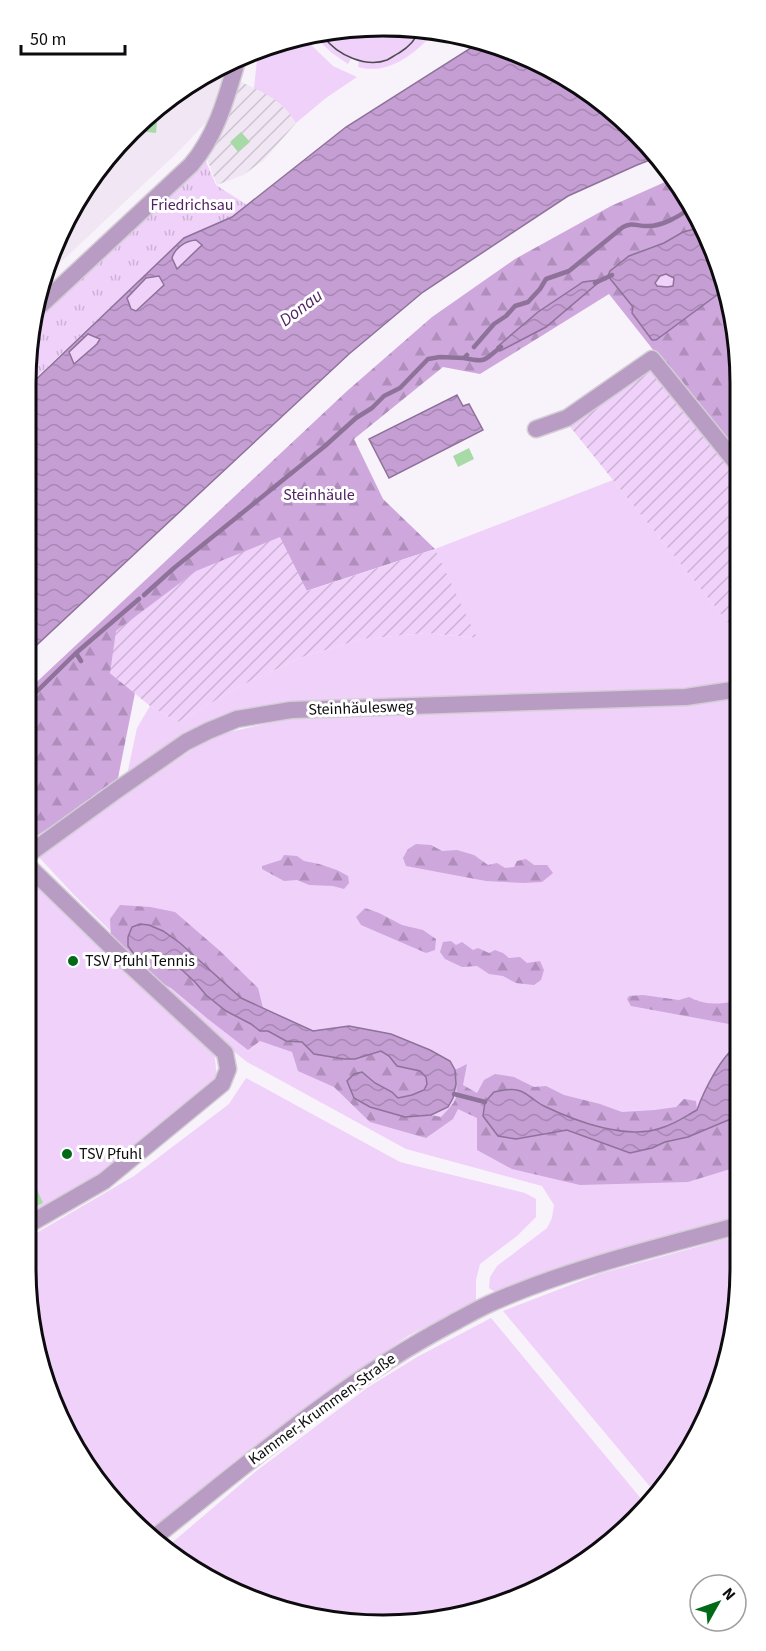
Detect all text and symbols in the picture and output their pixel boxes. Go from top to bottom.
scale bar [21,18,124,56]
text: 50 m [30,27,66,52]
park label: Friedrichsau [151,194,233,216]
water label: Donau [274,283,328,333]
park label: Steinhäule [283,484,355,506]
street label: Steinhäulesweg [308,695,414,721]
place label: TSV Pfuhl Tennis [85,950,195,972]
marker: TSV Pfuhl Tennis [66,954,80,968]
place label: TSV Pfuhl [79,1143,142,1165]
marker: TSV Pfuhl [60,1147,74,1161]
street label: Kammer-Krummen-Straße [244,1348,400,1470]
north arrow [688,1573,748,1633]
text: N [717,1583,741,1605]

